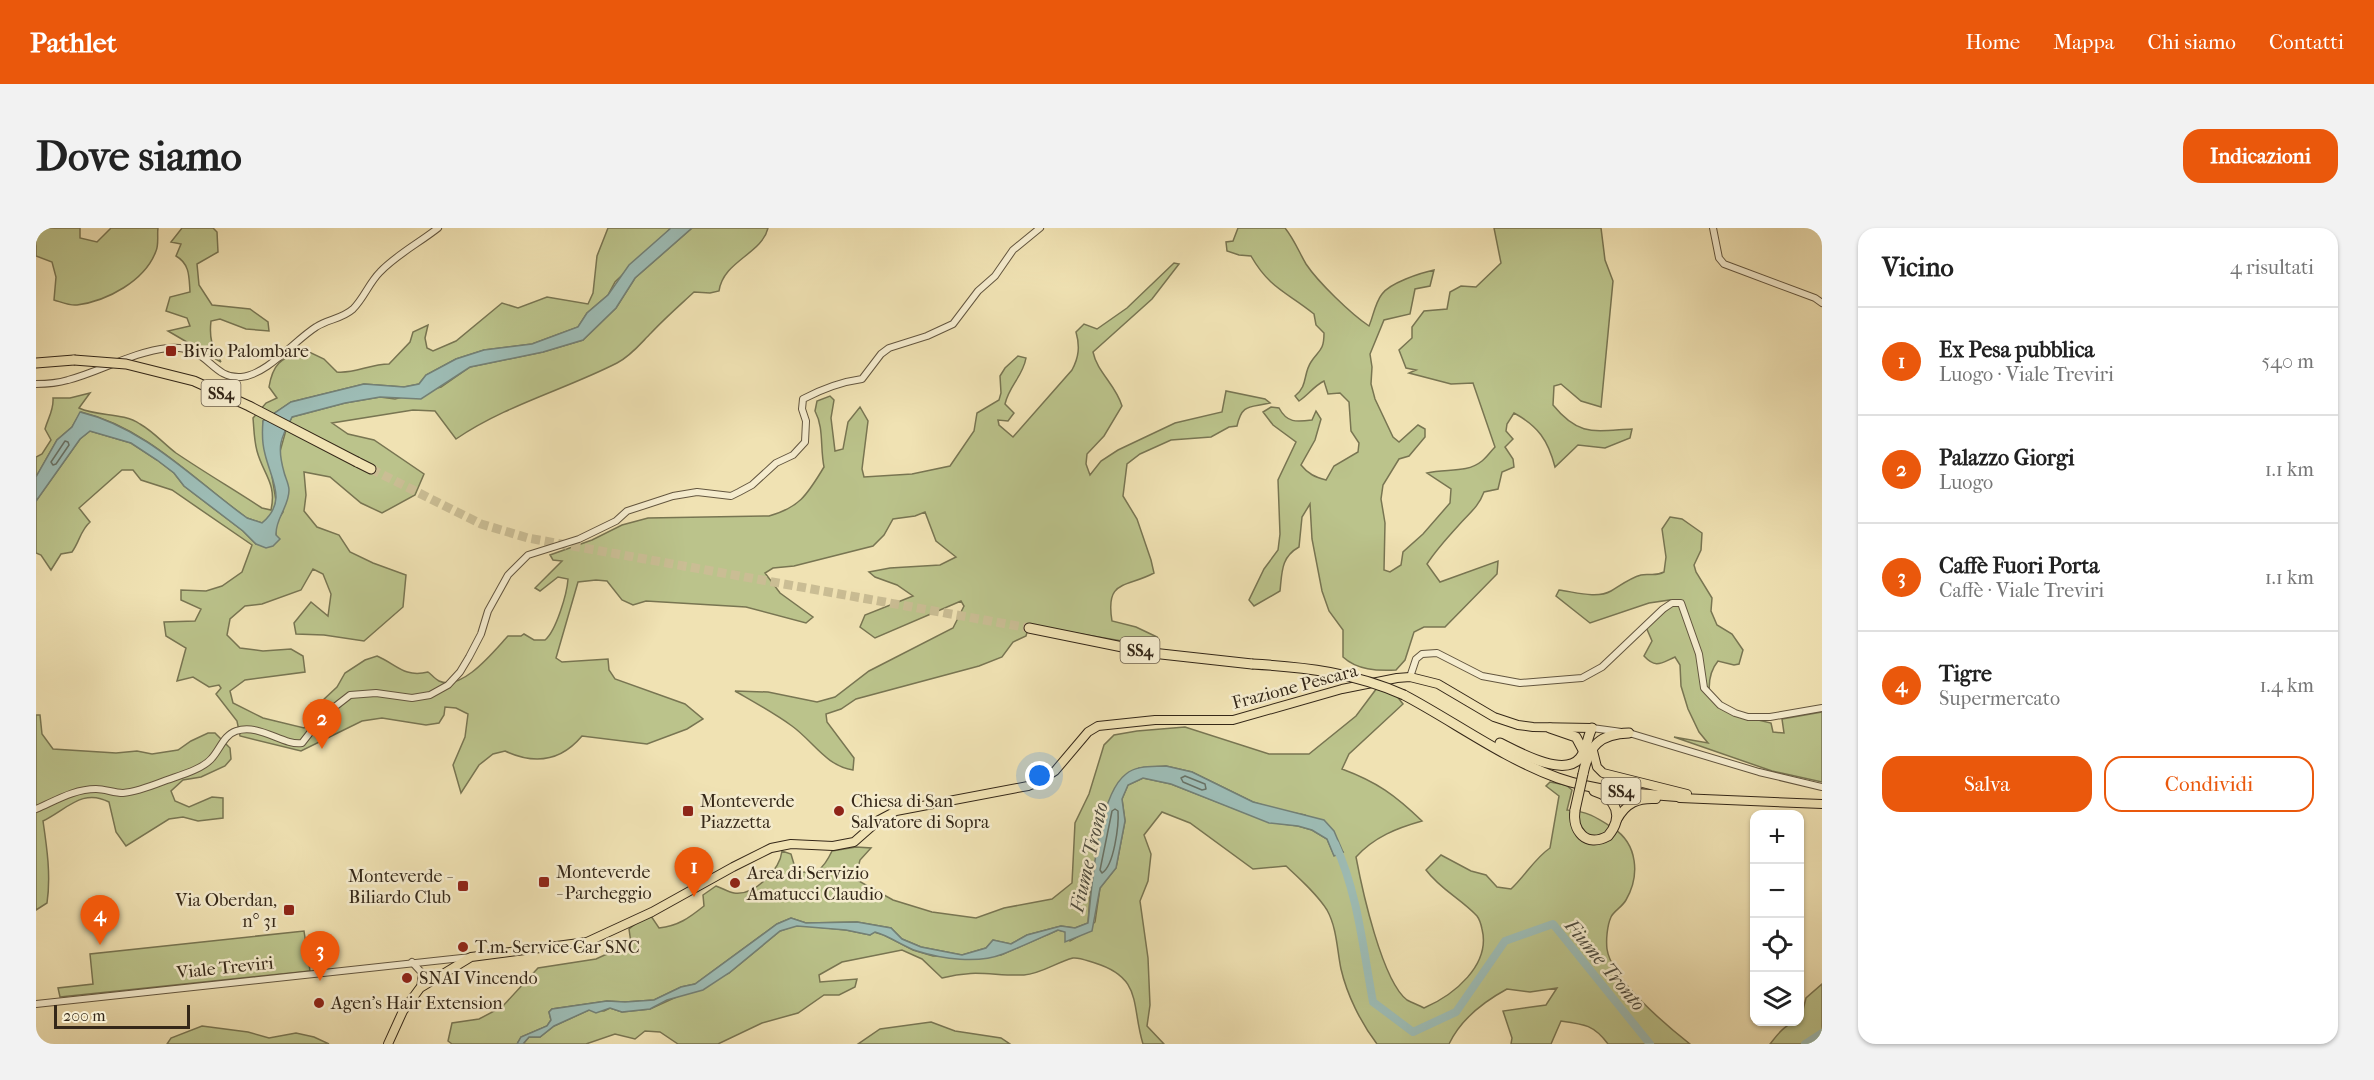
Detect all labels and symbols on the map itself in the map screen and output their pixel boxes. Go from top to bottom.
place label: Bivio Palombare [183,341,309,362]
marker: Bivio Palombare [164,344,178,358]
road number: SS4 [202,380,240,406]
road number: SS4 [1120,637,1160,663]
street label: Frazione Pescara [1230,660,1361,714]
pin: 2 [302,700,342,749]
your location [1025,761,1054,790]
road number: SS4 [1602,778,1640,804]
place label: Monteverde Piazzetta [700,791,795,833]
place label: Chiesa di San Salvatore di Sopra [851,791,990,833]
water label: Fiume Tronto [1065,800,1113,915]
marker: Monteverde Piazzetta [681,804,695,818]
marker: Chiesa di San Salvatore di Sopra [832,804,846,818]
pin: 1 [674,848,714,897]
place label: Monteverde - Parcheggio [556,862,652,904]
place label: Area di Servizio Amatucci Claudio [746,863,883,905]
place label: Monteverde - Biliardo Club [348,866,453,908]
marker: Monteverde - Parcheggio [537,875,551,889]
marker: Area di Servizio Amatucci Claudio [728,876,742,890]
marker: Monteverde - Biliardo Club [456,879,470,893]
place label: Via Oberdan, n° 31 [175,890,277,932]
pin: 4 [80,896,120,945]
marker: Via Oberdan, n° 31 [282,903,296,917]
water label: Fiume Tronto [1559,914,1650,1015]
pin: 3 [300,932,340,981]
place label: T.m. Service Car SNC [475,937,640,958]
marker: T.m. Service Car SNC [456,940,470,954]
street label: Viale Treviri [174,952,275,984]
place label: SNAI Vincendo [419,968,538,989]
marker: SNAI Vincendo [400,971,414,985]
place label: Agen's Hair Extension [330,993,503,1014]
marker: Agen's Hair Extension [312,996,326,1010]
scale bar [54,1002,190,1030]

